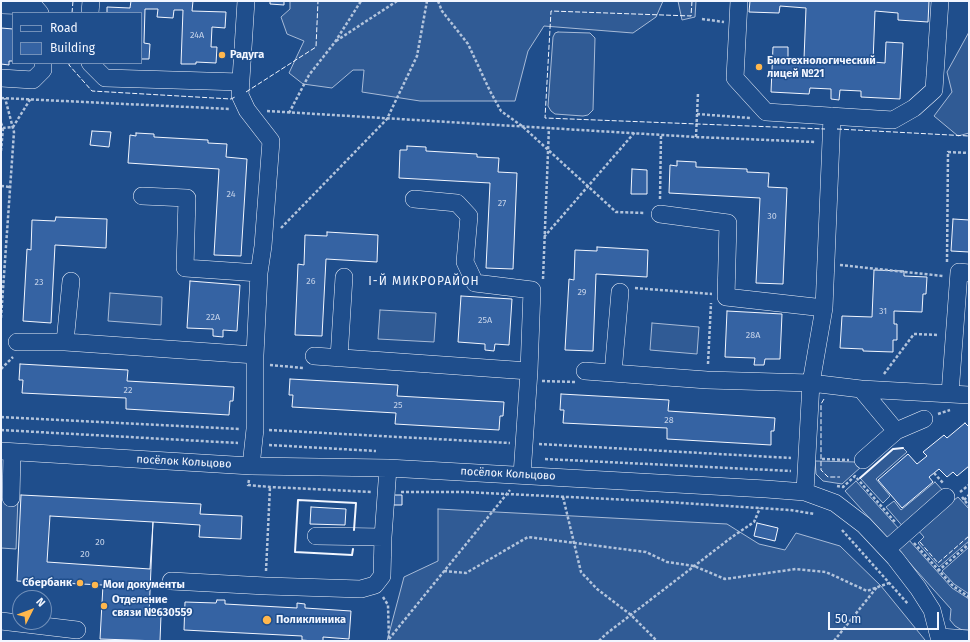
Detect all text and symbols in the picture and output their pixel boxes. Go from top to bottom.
legend [12,12,142,64]
text: Road [50,21,78,35]
house number: 24А [190,30,204,40]
text: Building [50,41,95,55]
place label: Радуга [230,48,264,62]
marker: Радуга [217,50,227,60]
place label: Биотехнологический лицей №21 [767,54,876,80]
marker: Биотехнологический лицей №21 [754,62,764,72]
house number: 24 [227,189,235,199]
house number: 27 [498,198,506,208]
house number: 30 [767,211,777,221]
district label: I-Й МИКРОРАЙОН [368,275,480,289]
house number: 26 [306,276,316,286]
house number: 23 [35,277,43,287]
house number: 29 [577,287,587,297]
house number: 31 [879,306,887,316]
house number: 22А [206,312,220,322]
house number: 25А [478,315,492,325]
house number: 28А [746,330,760,340]
house number: 22 [124,385,132,395]
house number: 25 [394,400,402,410]
house number: 28 [664,415,674,425]
street label: посёлок Кольцово [136,453,232,471]
street label: посёлок Кольцово [460,465,556,483]
house number: 20 [95,537,105,547]
house number: 20 [80,549,90,559]
place label: Сбербанк [22,576,72,590]
marker: Сбербанк [75,578,85,588]
place label: Мои документы [103,578,185,592]
marker: Мои документы [90,580,100,590]
north arrow [12,590,52,630]
place label: Отделение связи №630559 [112,593,193,619]
text: N [33,595,48,609]
marker: Отделение связи №630559 [99,601,109,611]
scale bar [830,604,941,630]
text: 50 m [835,612,861,626]
place label: Поликлиника [276,613,346,627]
marker: Поликлиника [261,614,273,626]

